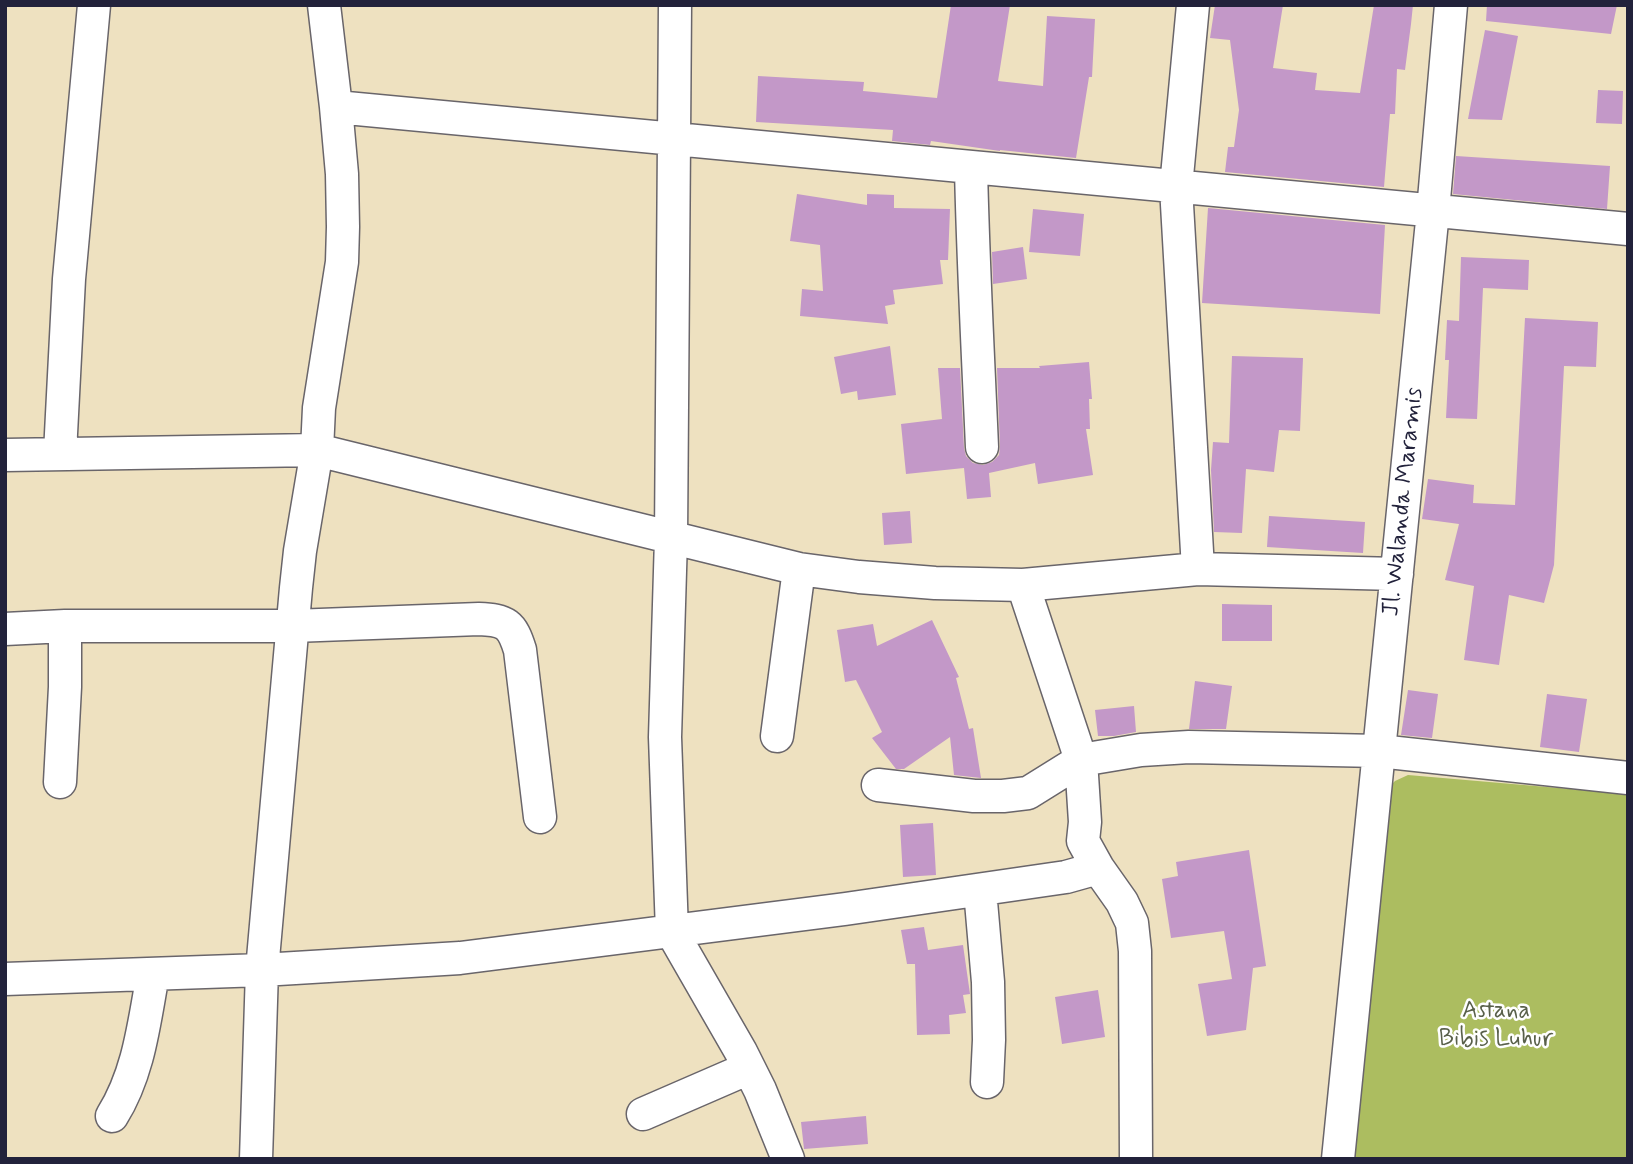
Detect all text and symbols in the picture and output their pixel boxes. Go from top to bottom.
street label: Jl. Walanda Maramis [1378,386,1430,618]
park label: Astana Bibis Luhur [1439,998,1553,1054]

